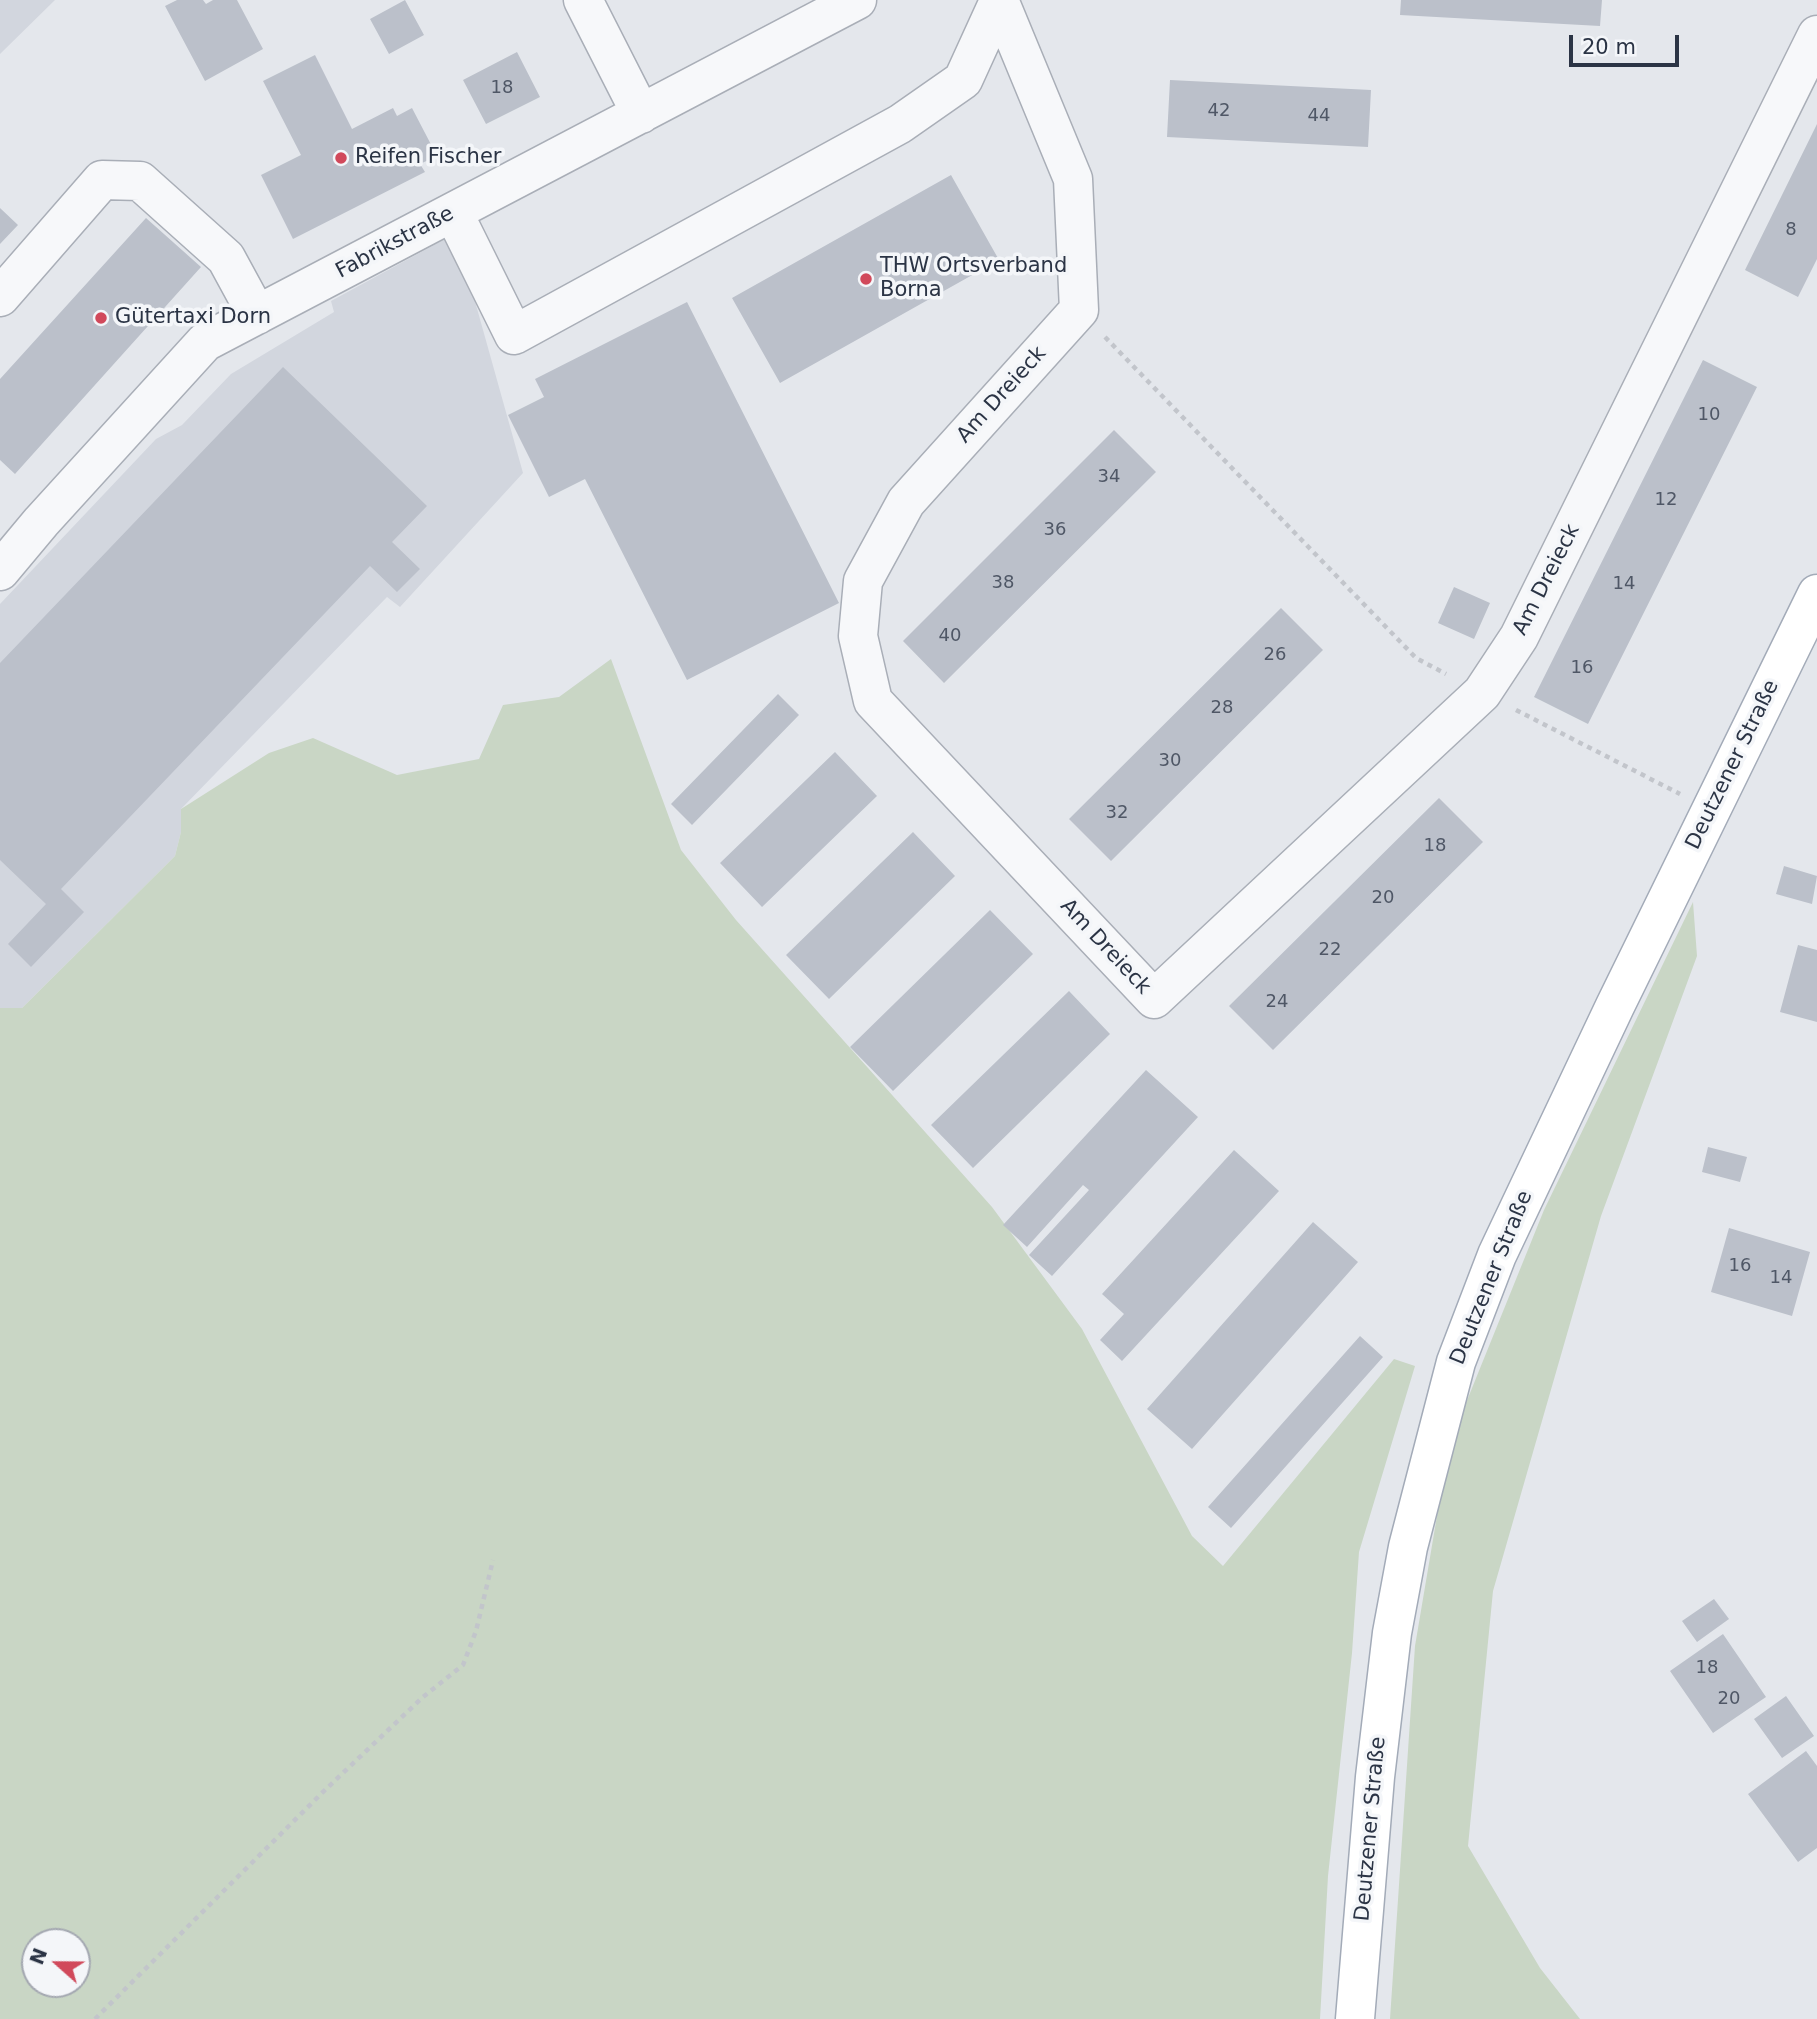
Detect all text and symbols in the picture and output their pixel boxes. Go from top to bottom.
scale bar [1572,21,1682,65]
text: 20 m [1582,35,1636,59]
house number: 18 [491,77,513,99]
house number: 42 [1208,100,1230,122]
house number: 44 [1308,105,1330,127]
place label: Reifen Fischer [355,145,501,171]
marker: Reifen Fischer [333,150,349,166]
street label: Fabrikstraße [332,201,458,285]
house number: 8 [1785,219,1797,241]
place label: THW Ortsverband Borna [880,254,1067,304]
marker: THW Ortsverband Borna [858,271,874,287]
place label: Gütertaxi Dorn [115,305,271,331]
marker: Gütertaxi Dorn [93,310,109,326]
street label: Am Dreieck [952,342,1052,448]
house number: 10 [1698,404,1720,426]
house number: 34 [1098,466,1120,488]
house number: 12 [1655,489,1677,511]
house number: 36 [1044,519,1066,541]
street label: Am Dreieck [1508,520,1586,640]
house number: 38 [992,572,1014,594]
house number: 14 [1613,573,1635,595]
house number: 40 [939,625,961,647]
house number: 26 [1264,644,1286,666]
house number: 16 [1571,657,1593,679]
street label: Deutzener Straße [1681,676,1785,854]
house number: 28 [1211,697,1233,719]
house number: 30 [1159,750,1181,772]
house number: 32 [1106,802,1128,824]
house number: 18 [1424,835,1446,857]
house number: 20 [1372,887,1394,909]
street label: Am Dreieck [1054,894,1156,1000]
house number: 22 [1319,939,1341,961]
house number: 24 [1266,991,1288,1013]
street label: Deutzener Straße [1446,1187,1538,1369]
house number: 16 [1729,1255,1751,1277]
house number: 14 [1770,1267,1792,1289]
house number: 18 [1696,1657,1718,1679]
house number: 20 [1718,1688,1740,1710]
street label: Deutzener Straße [1350,1736,1392,1922]
north arrow [21,1928,91,1998]
text: N [25,1945,51,1968]

